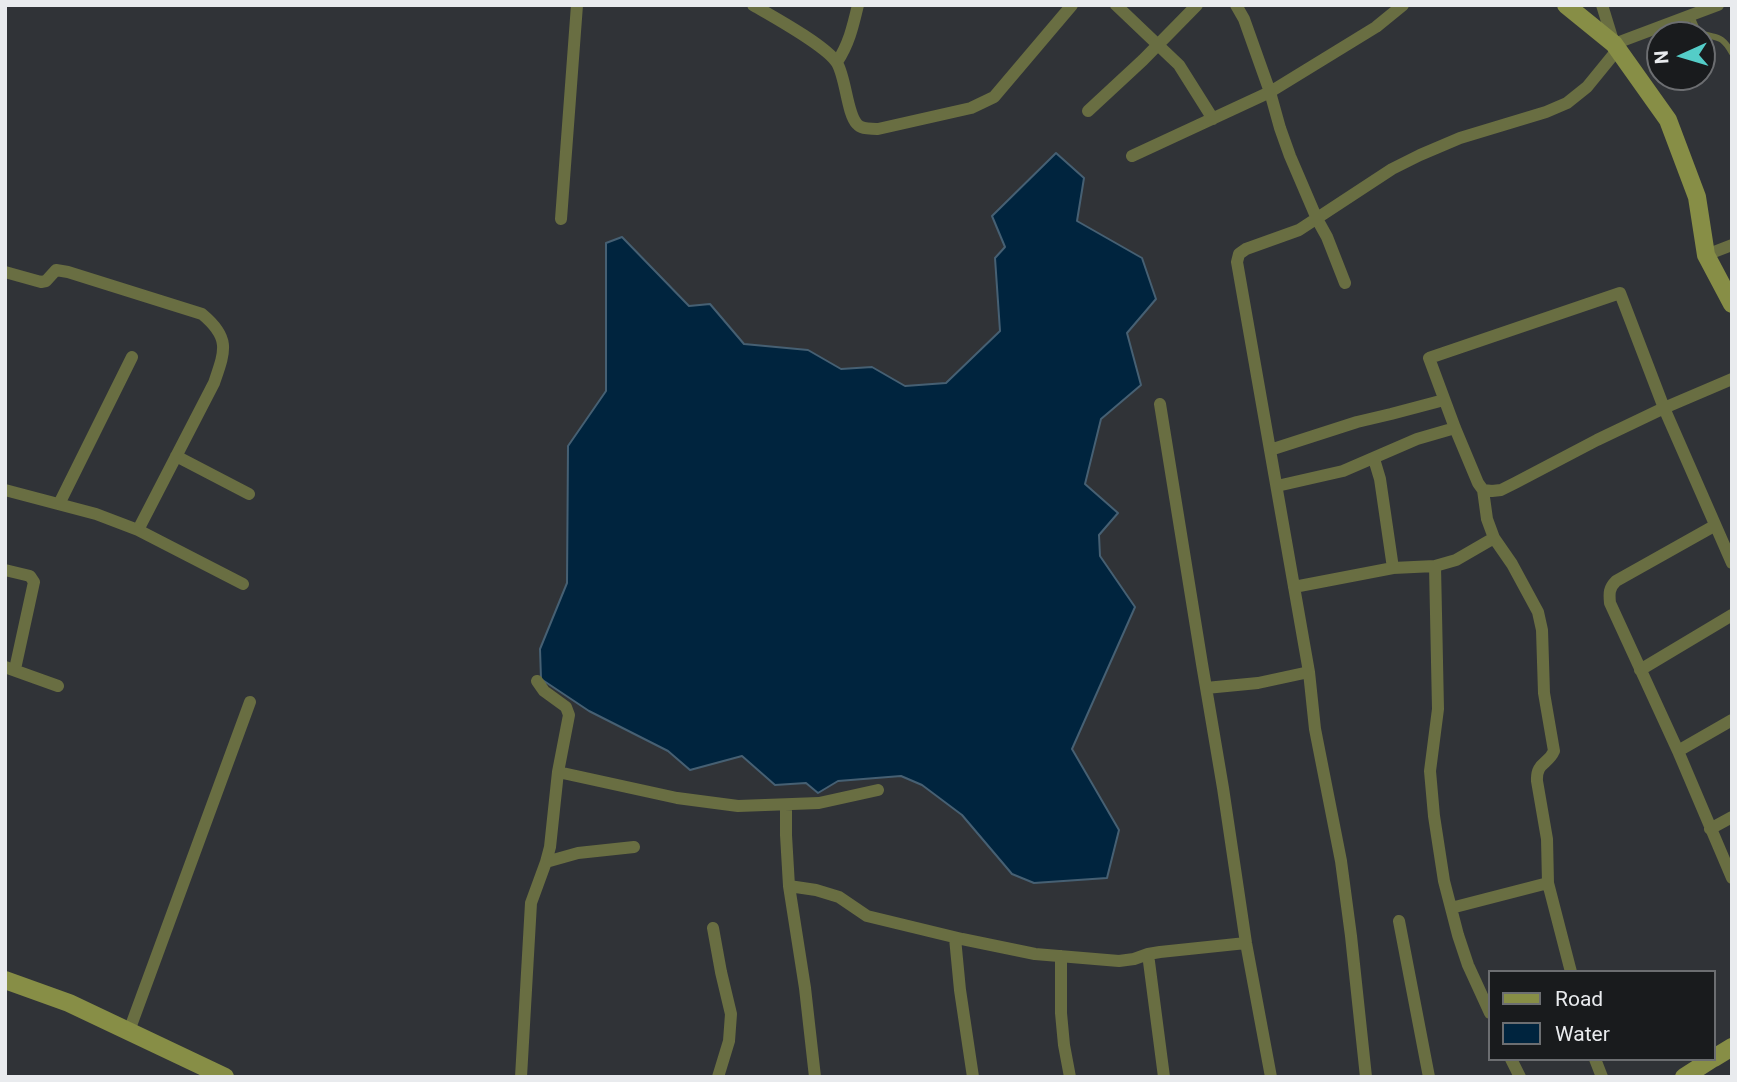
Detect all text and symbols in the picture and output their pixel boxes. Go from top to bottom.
north arrow [1646,21,1716,91]
text: N [1650,50,1673,65]
legend [1488,970,1716,1061]
text: Road [1555,987,1603,1011]
text: Water [1555,1022,1610,1046]

